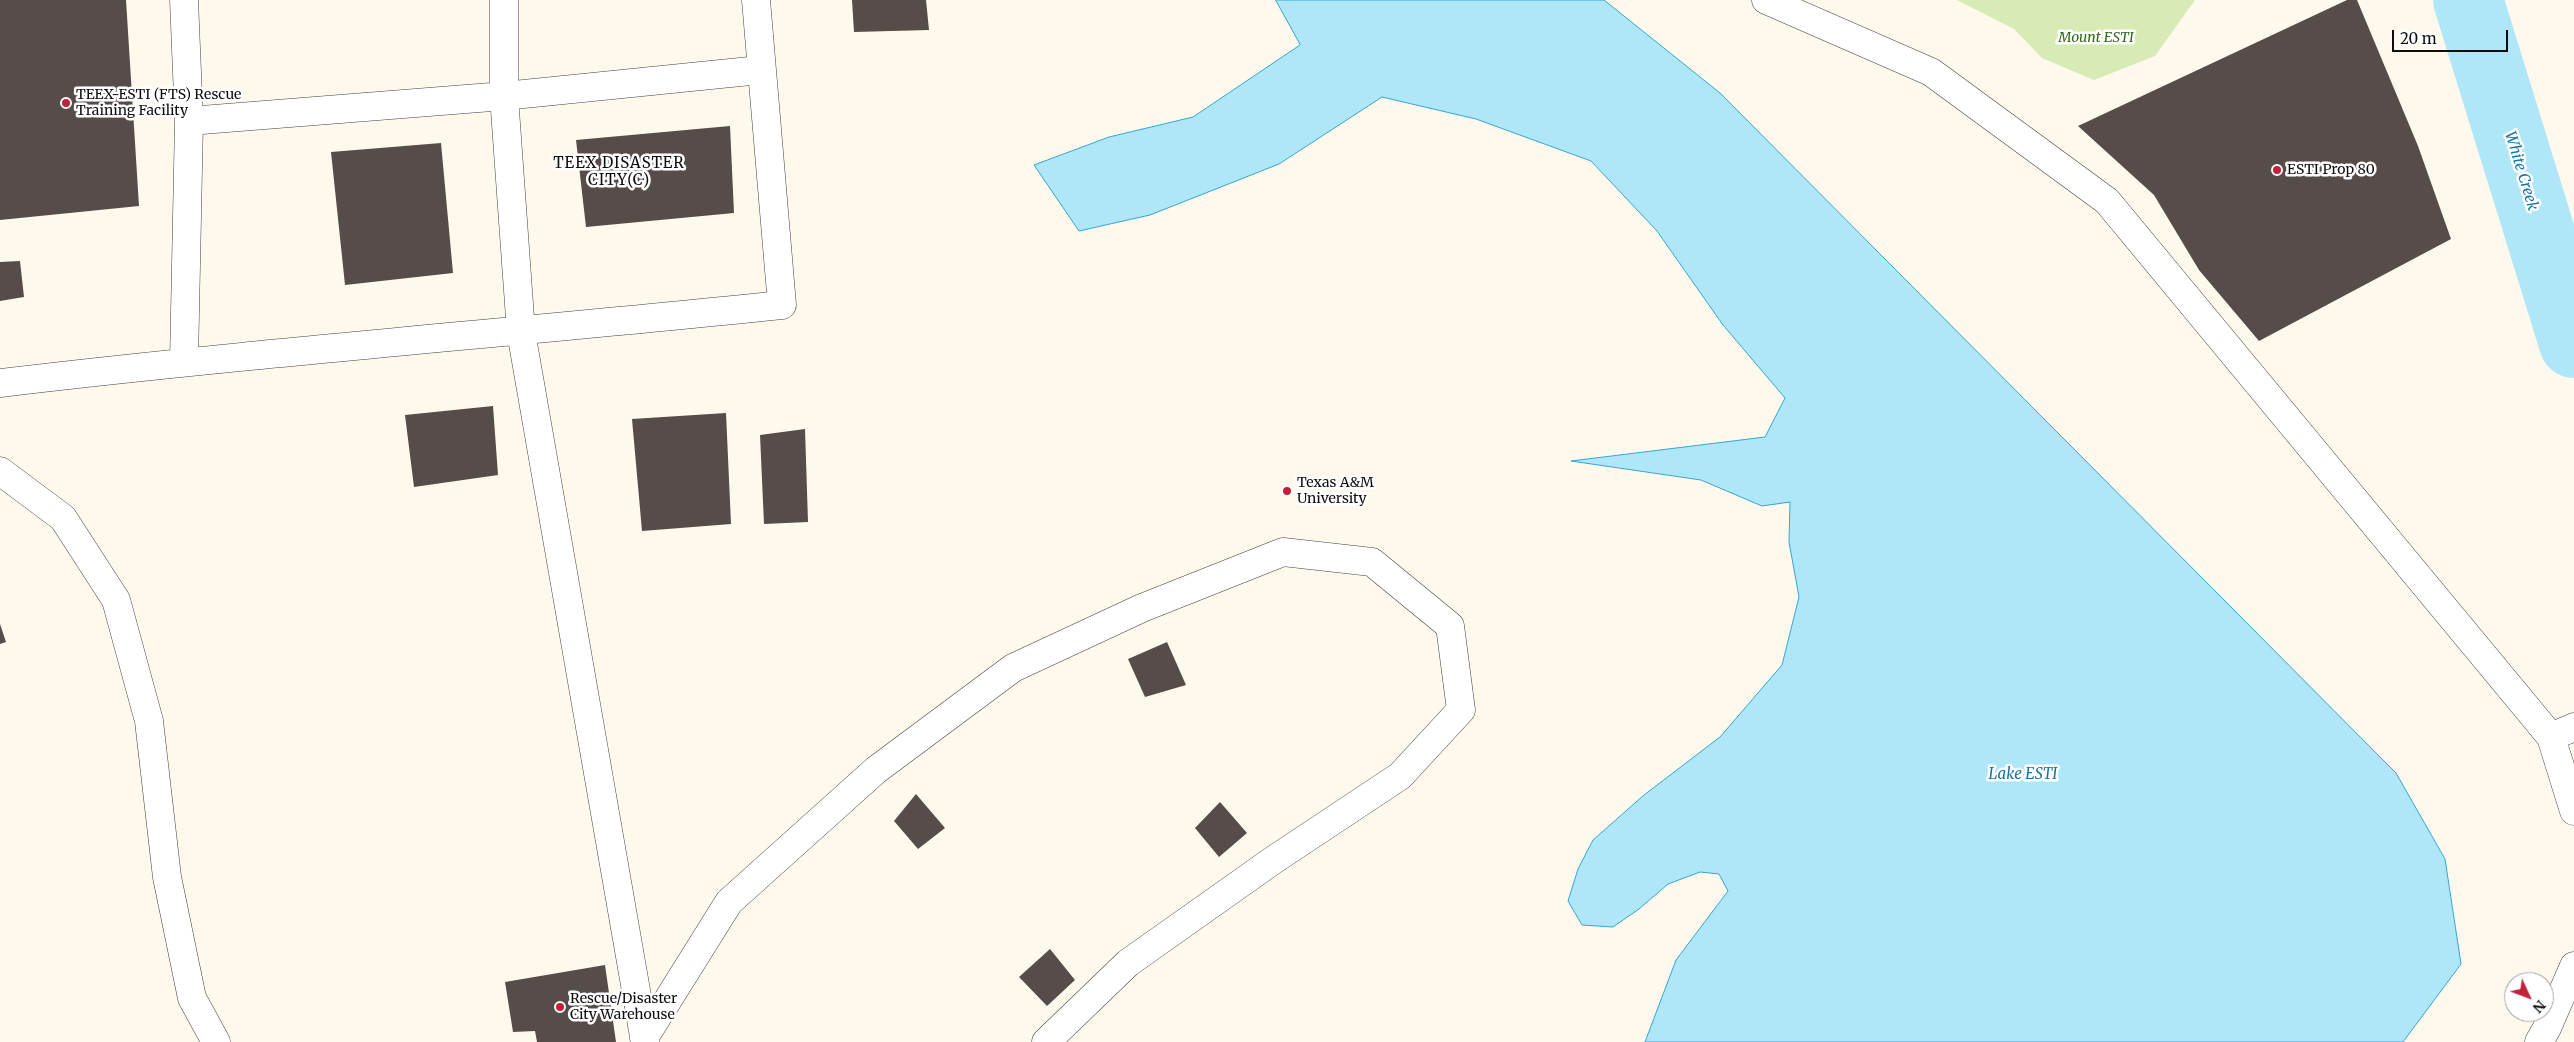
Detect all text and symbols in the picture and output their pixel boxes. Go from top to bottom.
scale bar [2394,20,2510,52]
text: 20 m [2400,29,2437,48]
park label: Mount ESTI [2058,30,2134,46]
place label: TEEX-ESTI (FTS) Rescue Training Facility [76,87,241,120]
marker: TEEX-ESTI (FTS) Rescue Training Facility [60,97,72,109]
water label: White Creek [2500,129,2542,213]
district label: TEEX DISASTER CITY(C) [552,155,686,190]
place label: ESTI Prop 80 [2287,162,2375,178]
marker: ESTI Prop 80 [2271,164,2283,176]
place label: Texas A&M University [1297,475,1374,508]
marker: Texas A&M University [1281,485,1293,497]
water label: Lake ESTI [1989,766,2057,784]
north arrow [2504,972,2554,1022]
place label: Rescue/Disaster City Warehouse [570,991,677,1024]
text: N [2529,996,2550,1017]
marker: Rescue/Disaster City Warehouse [554,1001,566,1013]

